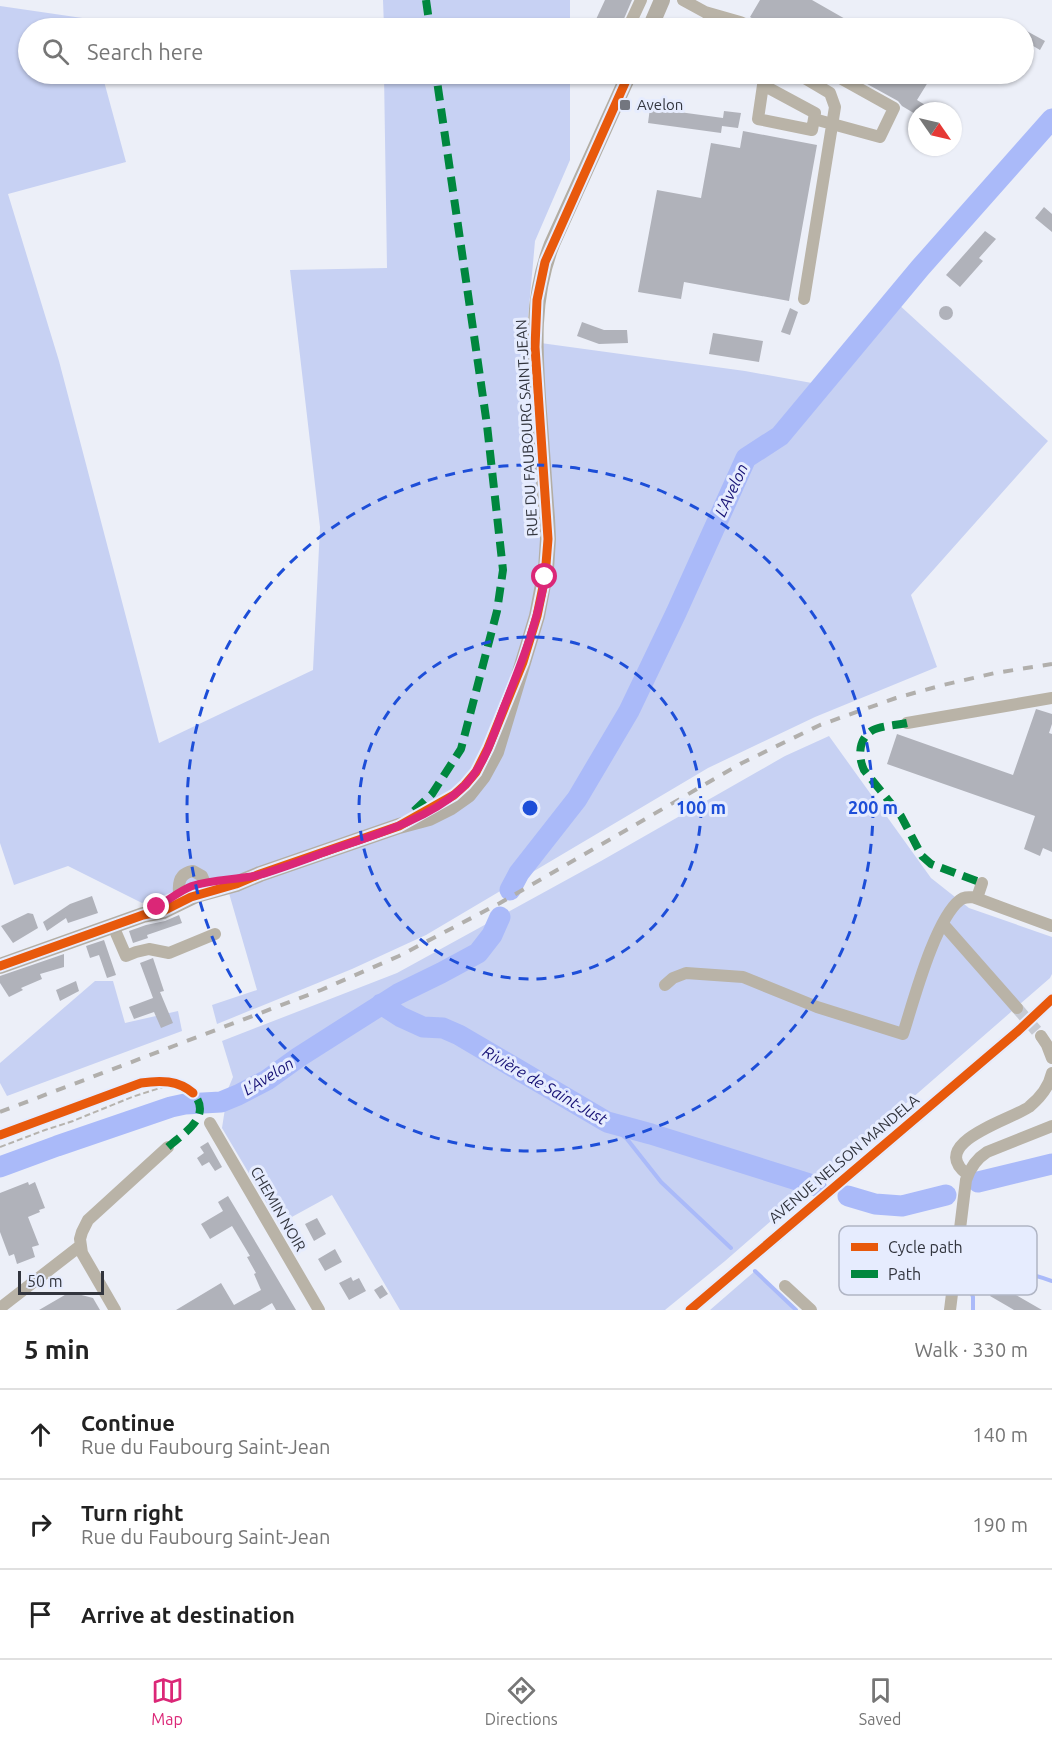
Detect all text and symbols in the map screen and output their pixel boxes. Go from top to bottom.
search box [18,18,1034,84]
icon: search [39,35,72,68]
text: Search here [87,39,203,64]
place label: Avelon [637,96,683,113]
marker: Avelon [618,98,632,112]
north arrow [908,102,962,156]
street label: RUE DU FAUBOURG SAINT-JEAN [512,319,541,537]
water label: L'Avelon [711,461,751,519]
route start [531,563,557,589]
text: 100 m [676,797,726,817]
text: 200 m [848,797,898,817]
centre of rings [520,798,540,818]
route end [143,893,169,919]
water label: Rivière de Saint-Just [480,1042,611,1128]
water label: L'Avelon [239,1053,297,1099]
street label: AVENUE NELSON MANDELA [765,1091,922,1226]
street label: CHEMIN NOIR [247,1164,309,1254]
legend [839,1226,1037,1295]
text: Cycle path [888,1238,963,1256]
text: Path [888,1265,921,1283]
scale bar [18,1268,104,1296]
text: 50 m [27,1272,63,1290]
text: 5 min [24,1335,90,1364]
text: Walk · 330 m [915,1338,1028,1361]
text: Continue [81,1410,175,1435]
icon: ahead [24,1418,57,1451]
text: 140 m [972,1423,1028,1446]
text: Rue du Faubourg Saint-Jean [81,1435,331,1458]
text: Turn right [81,1500,183,1525]
icon: right [24,1508,57,1541]
text: 190 m [972,1513,1028,1536]
text: Rue du Faubourg Saint-Jean [81,1525,331,1548]
icon: arrive [24,1598,57,1631]
text: Arrive at destination [81,1602,295,1627]
tab: Map [151,1674,184,1728]
tab: Directions [485,1674,558,1728]
tab: Saved [859,1674,901,1728]

